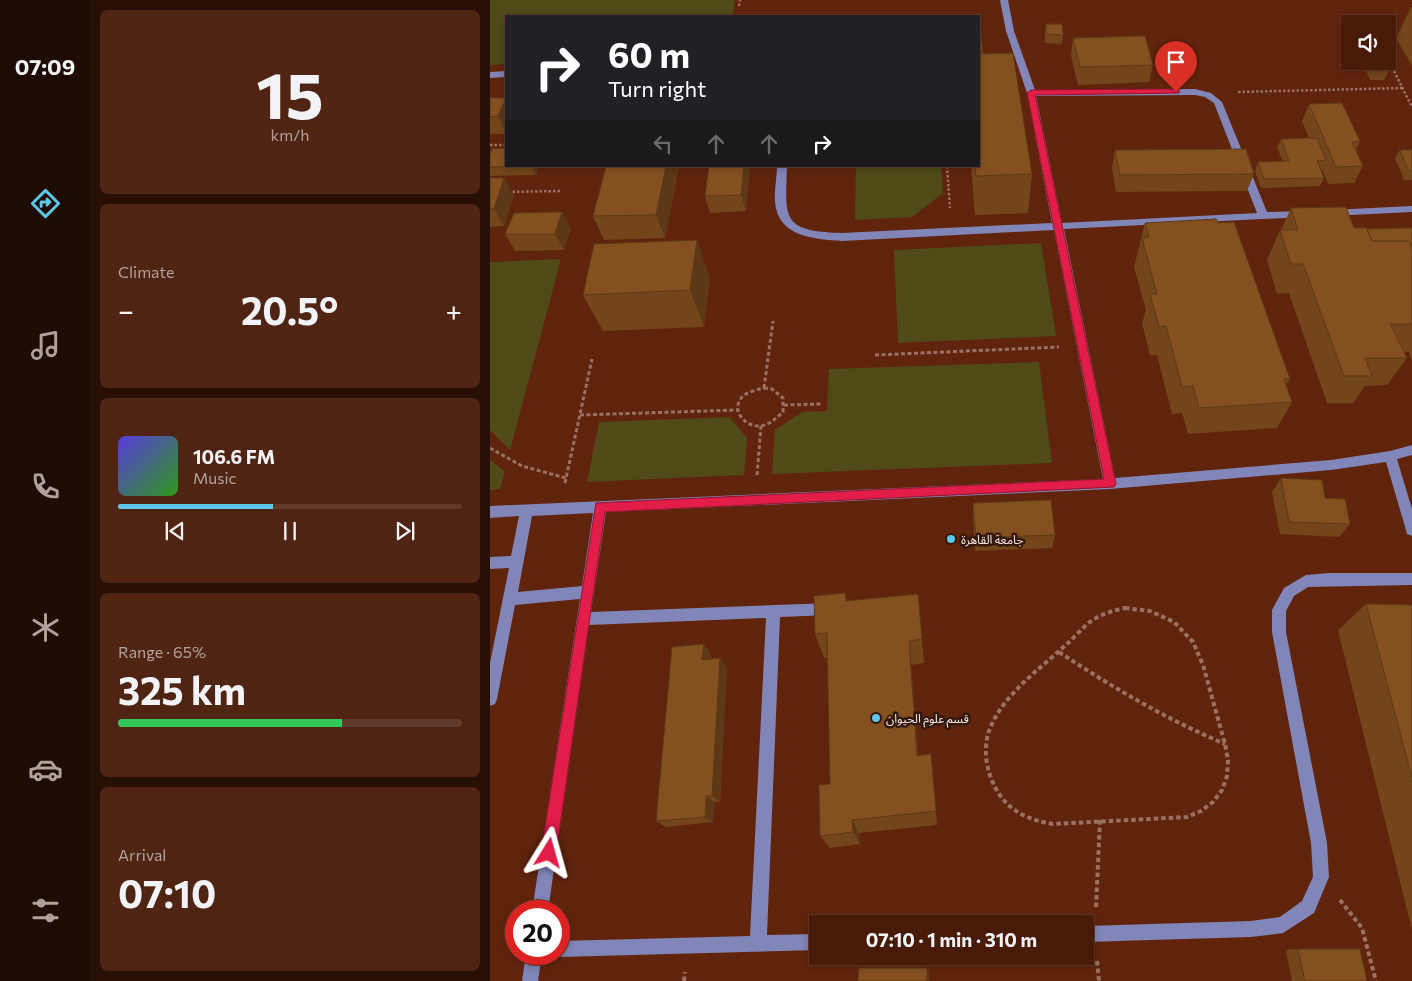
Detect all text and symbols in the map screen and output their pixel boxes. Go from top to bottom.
map controls [1341,15,1396,70]
button: sound [1341,15,1396,70]
text: 60 m [608,32,690,75]
icon: right [525,35,590,100]
pin [1155,41,1197,92]
icon: arrive [1162,48,1190,76]
text: 07:09 [15,53,75,80]
text: 15 [256,53,324,132]
text: Turn right [608,75,706,102]
text: km/h [271,125,309,144]
icon: left [649,130,677,158]
icon: ahead [702,130,730,158]
icon: ahead [755,130,783,158]
icon: right [808,130,836,158]
icon: directions [28,186,63,221]
text: Climate [118,262,174,281]
text: 20.5° [241,286,338,333]
text: − [118,293,134,327]
text: + [446,293,462,327]
icon: music [28,328,63,363]
text: 106.6 FM [193,445,275,468]
text: Music [193,468,237,487]
icon: phone [28,469,63,504]
icon: previous [161,517,189,545]
icon: pause [276,517,304,545]
icon: next [391,517,419,545]
place label: جامعة القاهرة [961,532,1024,547]
marker: جامعة القاهرة [945,533,957,545]
icon: climate [28,610,63,645]
text: Range · 65% [118,642,206,661]
text: 325 km [118,666,246,713]
place label: قسم علوم الحيوان [886,711,969,728]
marker: قسم علوم الحيوان [870,712,882,724]
icon: car [28,752,63,787]
position arrow [522,826,574,878]
text: Arrival [118,845,166,864]
text: 07:10 [118,869,216,916]
icon: filters [28,893,63,928]
speed limit sign: 20 [505,900,570,965]
text: 07:10 · 1 min · 310 m [866,928,1037,951]

